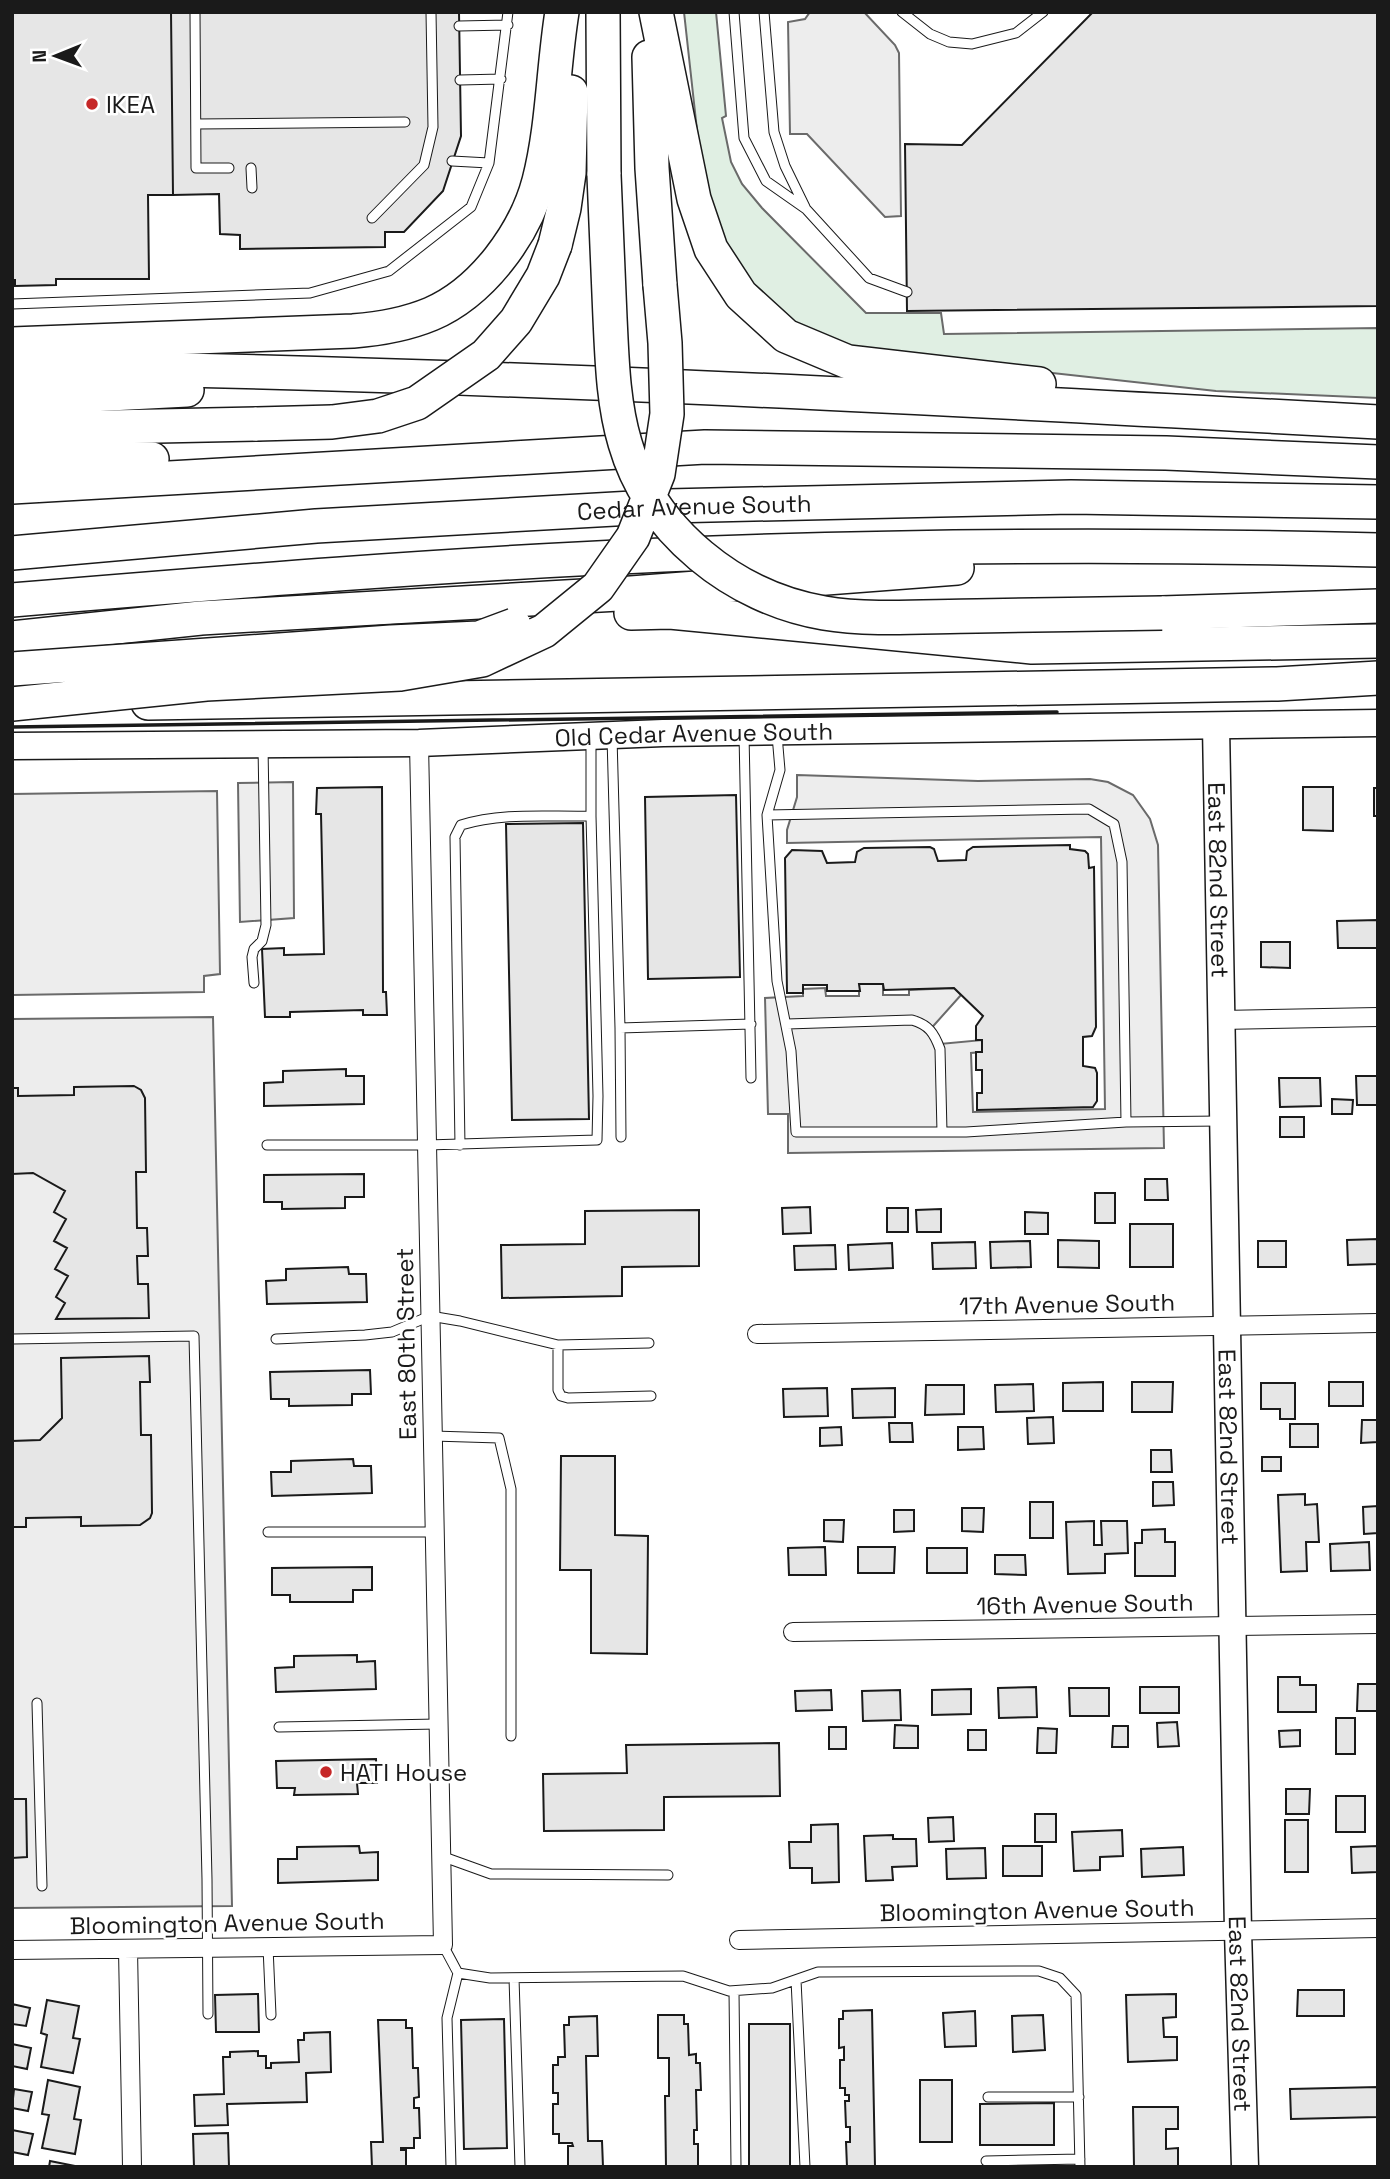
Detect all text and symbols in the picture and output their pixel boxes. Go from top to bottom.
north arrow [21,21,91,91]
text: N [27,50,52,63]
place label: IKEA [106,89,155,120]
marker: IKEA [84,96,100,112]
street label: Cedar Avenue South [576,487,812,527]
street label: Old Cedar Avenue South [554,715,833,753]
street label: East 82nd Street [1202,782,1236,978]
street label: East 80th Street [389,1248,423,1440]
street label: 17th Avenue South [959,1287,1175,1321]
street label: East 82nd Street [1212,1349,1246,1545]
street label: 16th Avenue South [976,1587,1194,1621]
place label: HATI House [340,1757,467,1788]
marker: HATI House [318,1764,334,1780]
street label: Bloomington Avenue South [879,1892,1195,1928]
street label: Bloomington Avenue South [69,1905,385,1941]
street label: East 82nd Street [1222,1916,1259,2112]

